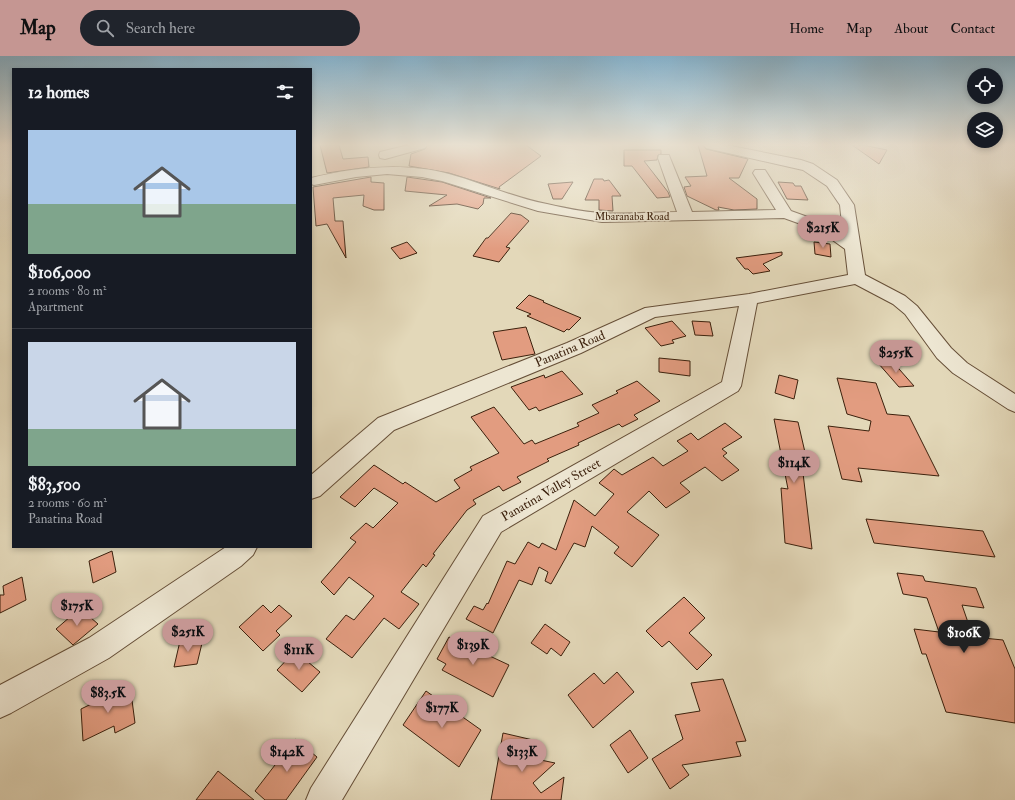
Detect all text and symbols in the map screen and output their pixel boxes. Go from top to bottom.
search box [80,10,360,46]
text: Map [20,16,56,40]
icon: search [94,17,116,39]
text: Search here [126,19,195,38]
text: Home [789,20,824,37]
text: Map [846,20,872,37]
text: About [894,20,928,37]
text: Contact [950,20,995,37]
map controls [967,68,1003,148]
button: locate [967,68,1003,104]
icon: filters [274,81,296,103]
text: 12 homes [28,82,89,103]
button: layers [967,112,1003,148]
icon: home [126,156,198,228]
street label: Mbaranaba Road [595,210,670,223]
pin: $215K [795,215,851,249]
text: $215K [806,220,840,236]
text: $106,000 [28,262,91,283]
text: 2 rooms · 80 m² [28,283,106,299]
text: Apartment [28,299,84,315]
street label: Panatina Road [533,327,608,371]
pin: $255K [868,340,924,374]
text: $255K [879,345,913,361]
icon: home [126,368,198,440]
pin: $114K [766,450,822,484]
street label: Panatina Valley Street [498,455,604,526]
text: $114K [778,455,810,471]
text: $83,500 [28,474,81,495]
text: 2 rooms · 60 m² [28,495,107,511]
text: Panatina Road [28,511,102,527]
pin: $175K [49,593,105,627]
text: $175K [61,598,93,614]
pin: $251K [160,619,216,653]
pin: $106K [936,620,992,654]
text: $251K [171,624,205,640]
text: $106K [947,625,981,641]
pin: $139K [445,632,501,666]
pin: $111K [271,637,327,671]
text: $139K [457,637,489,653]
text: $111K [284,642,314,658]
pin: $83.5K [75,680,141,714]
text: $83.5K [90,685,126,701]
pin: $177K [414,695,470,729]
text: $177K [425,700,459,716]
pin: $142K [259,739,315,773]
pin: $133K [494,739,550,773]
text: $142K [270,744,304,760]
text: $133K [506,744,538,760]

